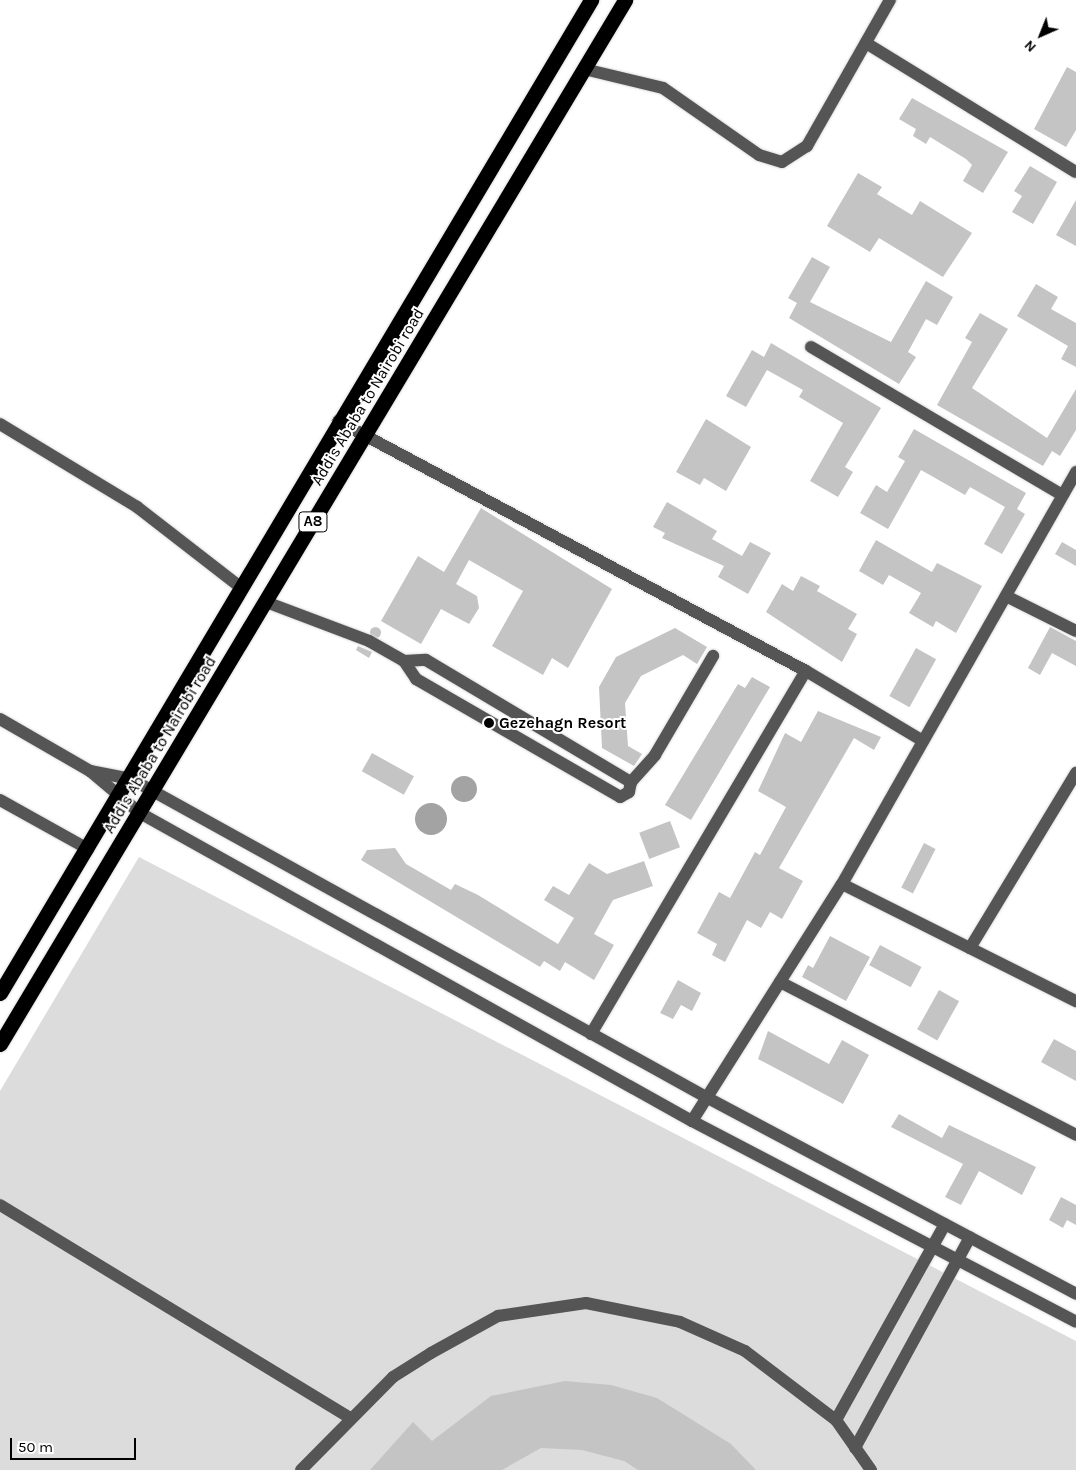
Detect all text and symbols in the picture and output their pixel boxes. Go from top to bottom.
north arrow [1016,10,1066,60]
text: N [1021,37,1040,56]
street label: Addis Ababa to Nairobi road [307,305,429,489]
road number: A8 [298,510,328,534]
street label: Addis Ababa to Nairobi road [99,653,221,837]
place label: Gezehagn Resort [499,713,626,733]
marker: Gezehagn Resort [483,717,495,729]
scale bar [12,1428,139,1460]
text: 50 m [18,1438,53,1456]

